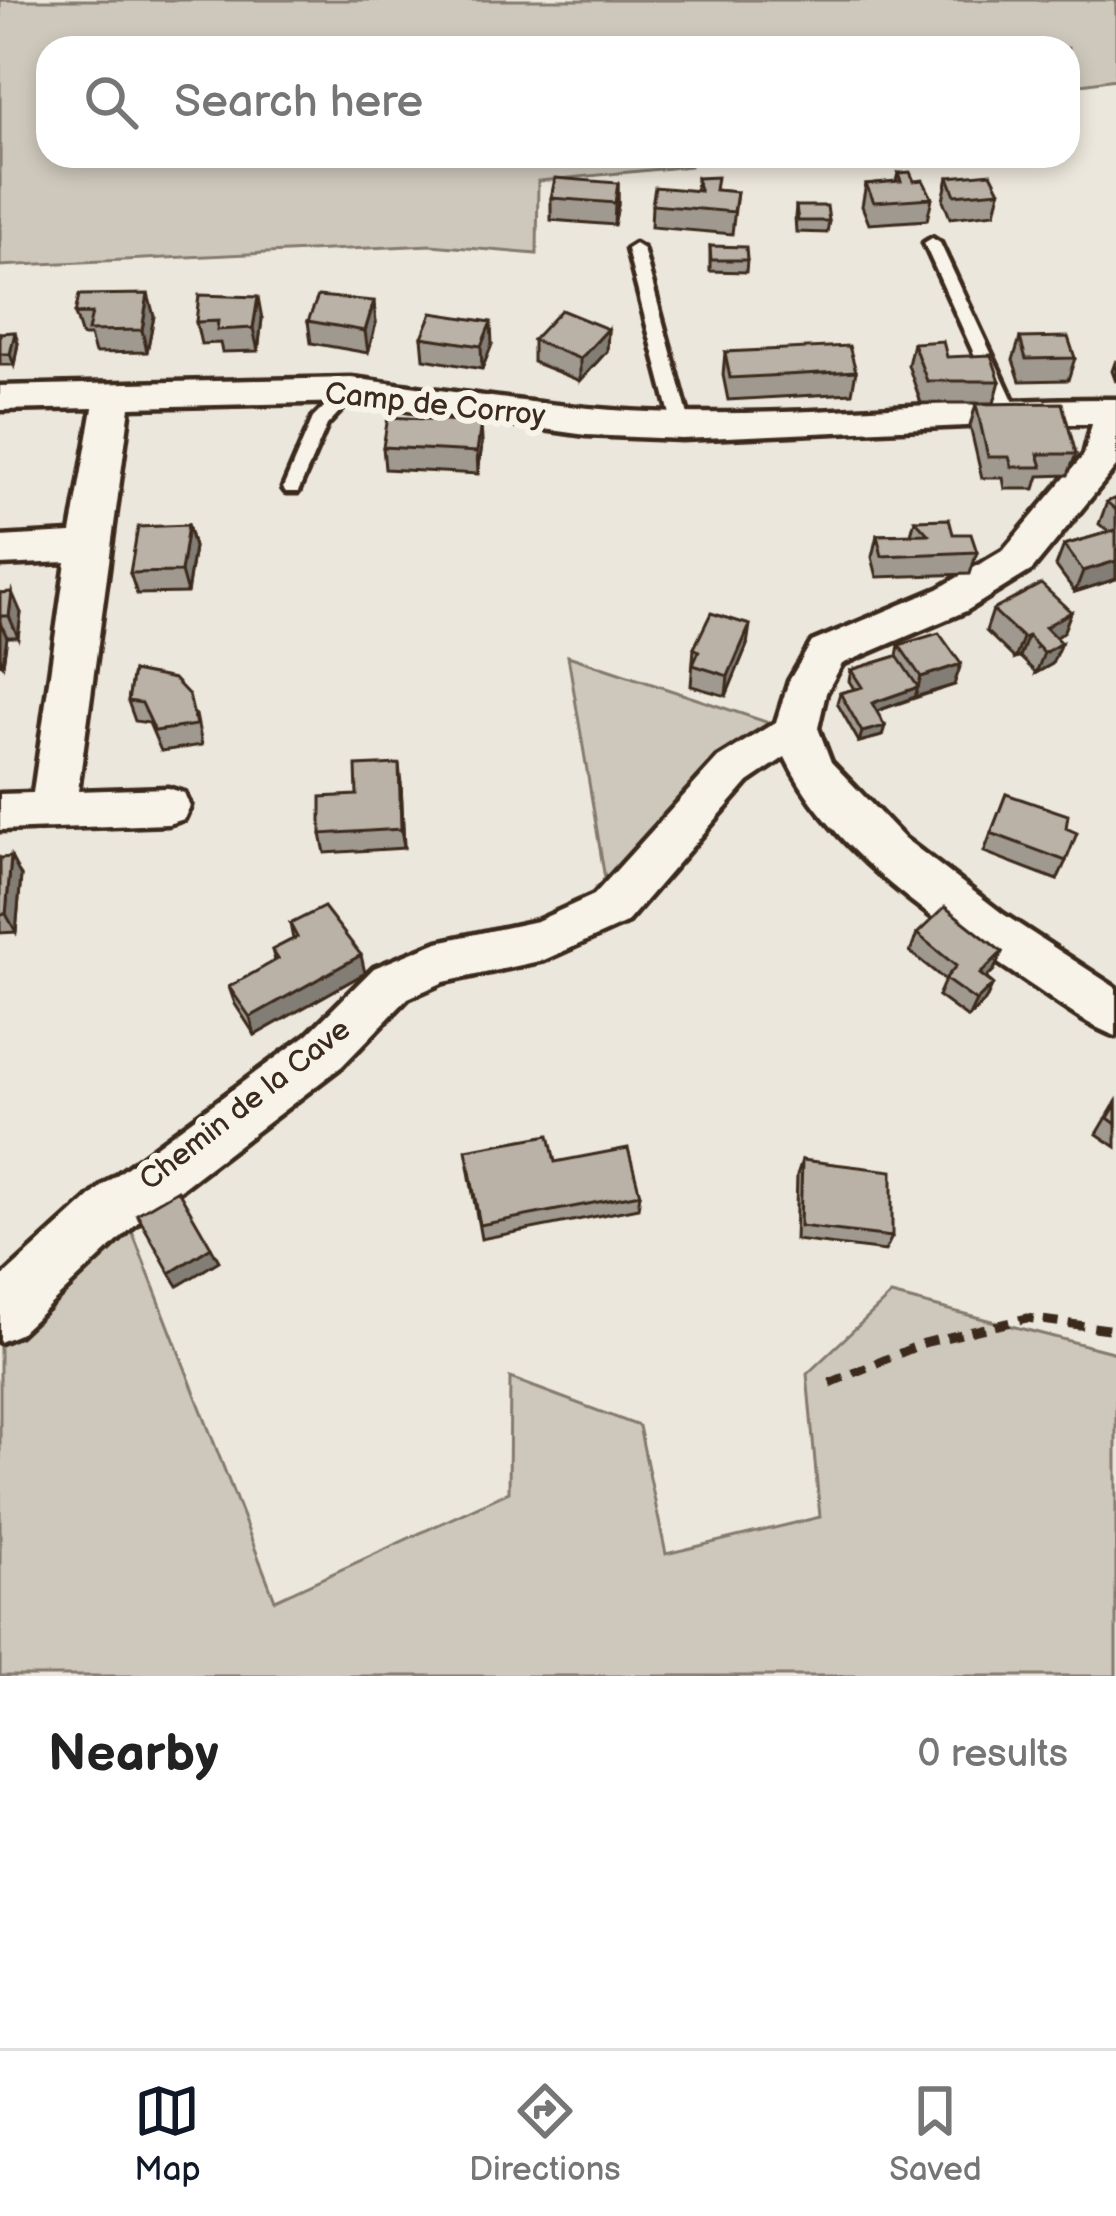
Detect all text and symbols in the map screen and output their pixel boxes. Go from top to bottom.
search box [36,36,1080,168]
icon: search [78,69,144,135]
text: Search here [174,75,423,130]
street label: Camp de Corroy [323,376,547,435]
street label: Chemin de la Cave [133,1012,357,1198]
text: Nearby [48,1724,219,1785]
text: 0 results [917,1731,1068,1778]
tab: Map [134,2078,201,2190]
tab: Directions [469,2078,621,2190]
tab: Saved [889,2078,982,2190]

